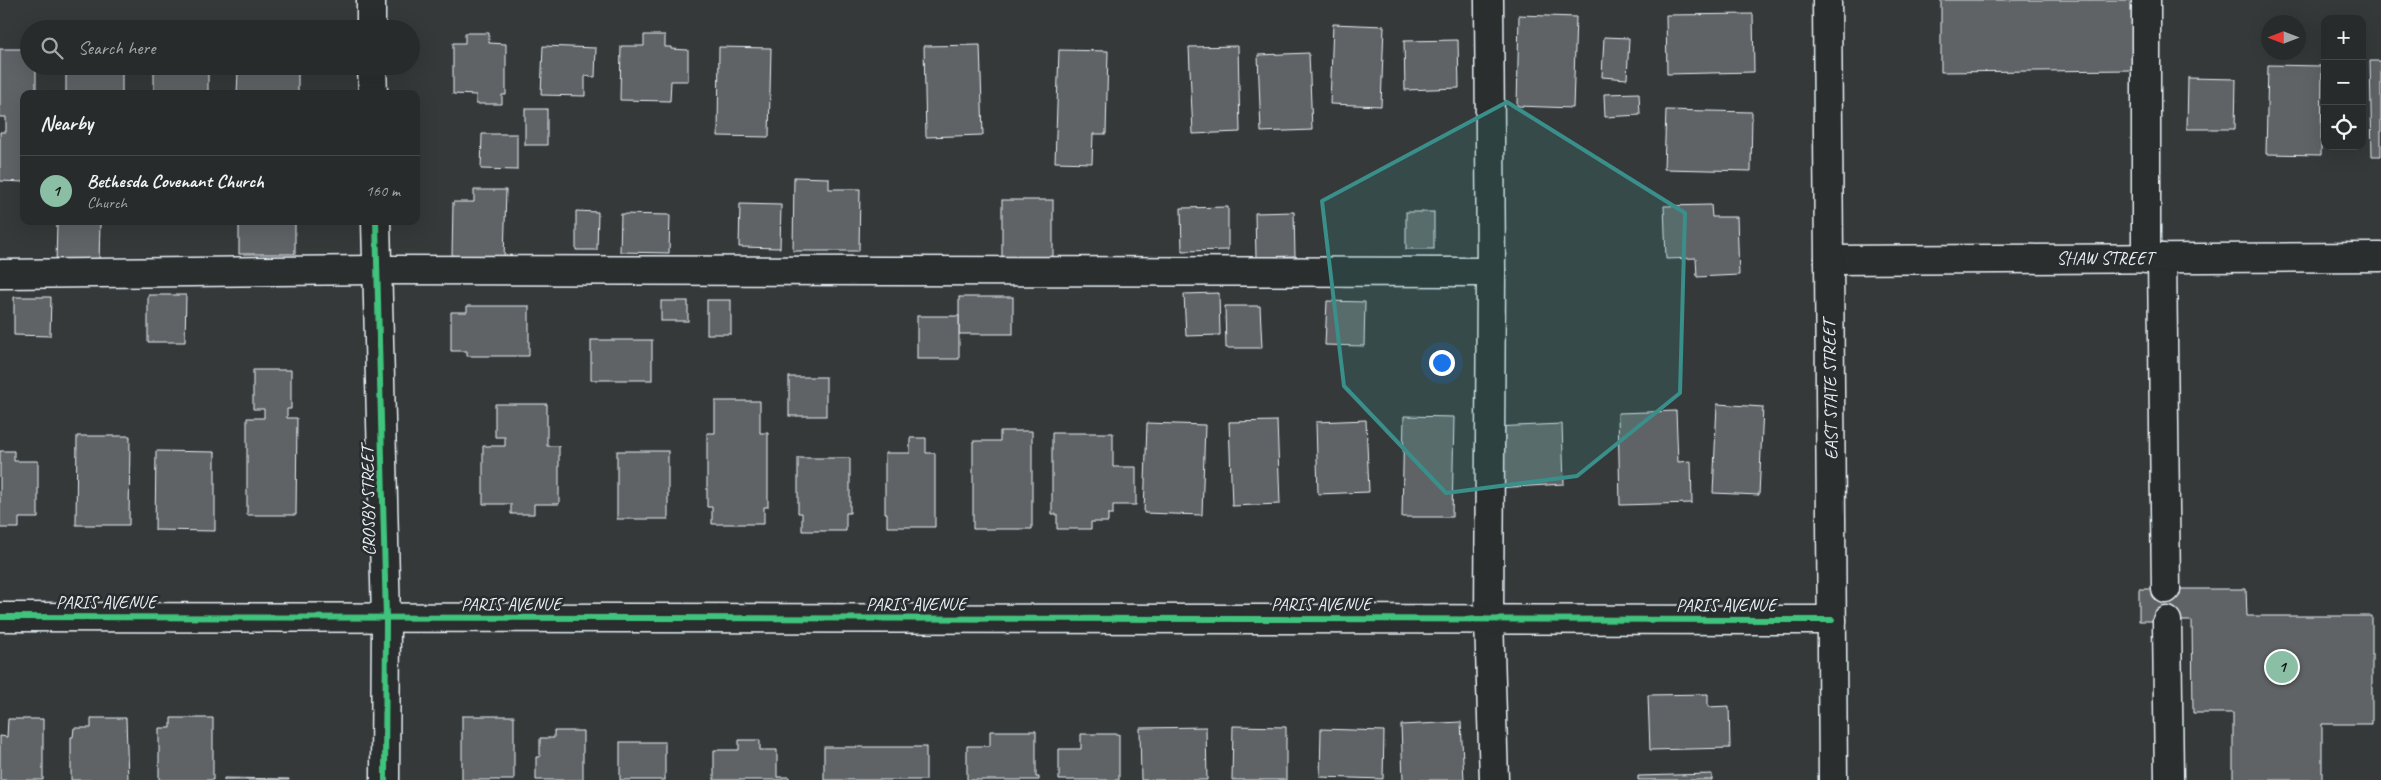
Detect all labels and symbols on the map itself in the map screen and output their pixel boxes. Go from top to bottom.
north arrow [2261,15,2306,60]
street label: SHAW STREET [2057,247,2157,269]
street label: EAST STATE STREET [1818,315,1842,460]
your location [1429,350,1455,376]
street label: CROSBY STREET [356,441,380,556]
street label: PARIS AVENUE [56,591,158,613]
street label: PARIS AVENUE [461,593,563,615]
street label: PARIS AVENUE [866,593,968,615]
street label: PARIS AVENUE [1271,593,1373,615]
street label: PARIS AVENUE [1676,594,1778,616]
pin: 1 [2266,648,2298,686]

